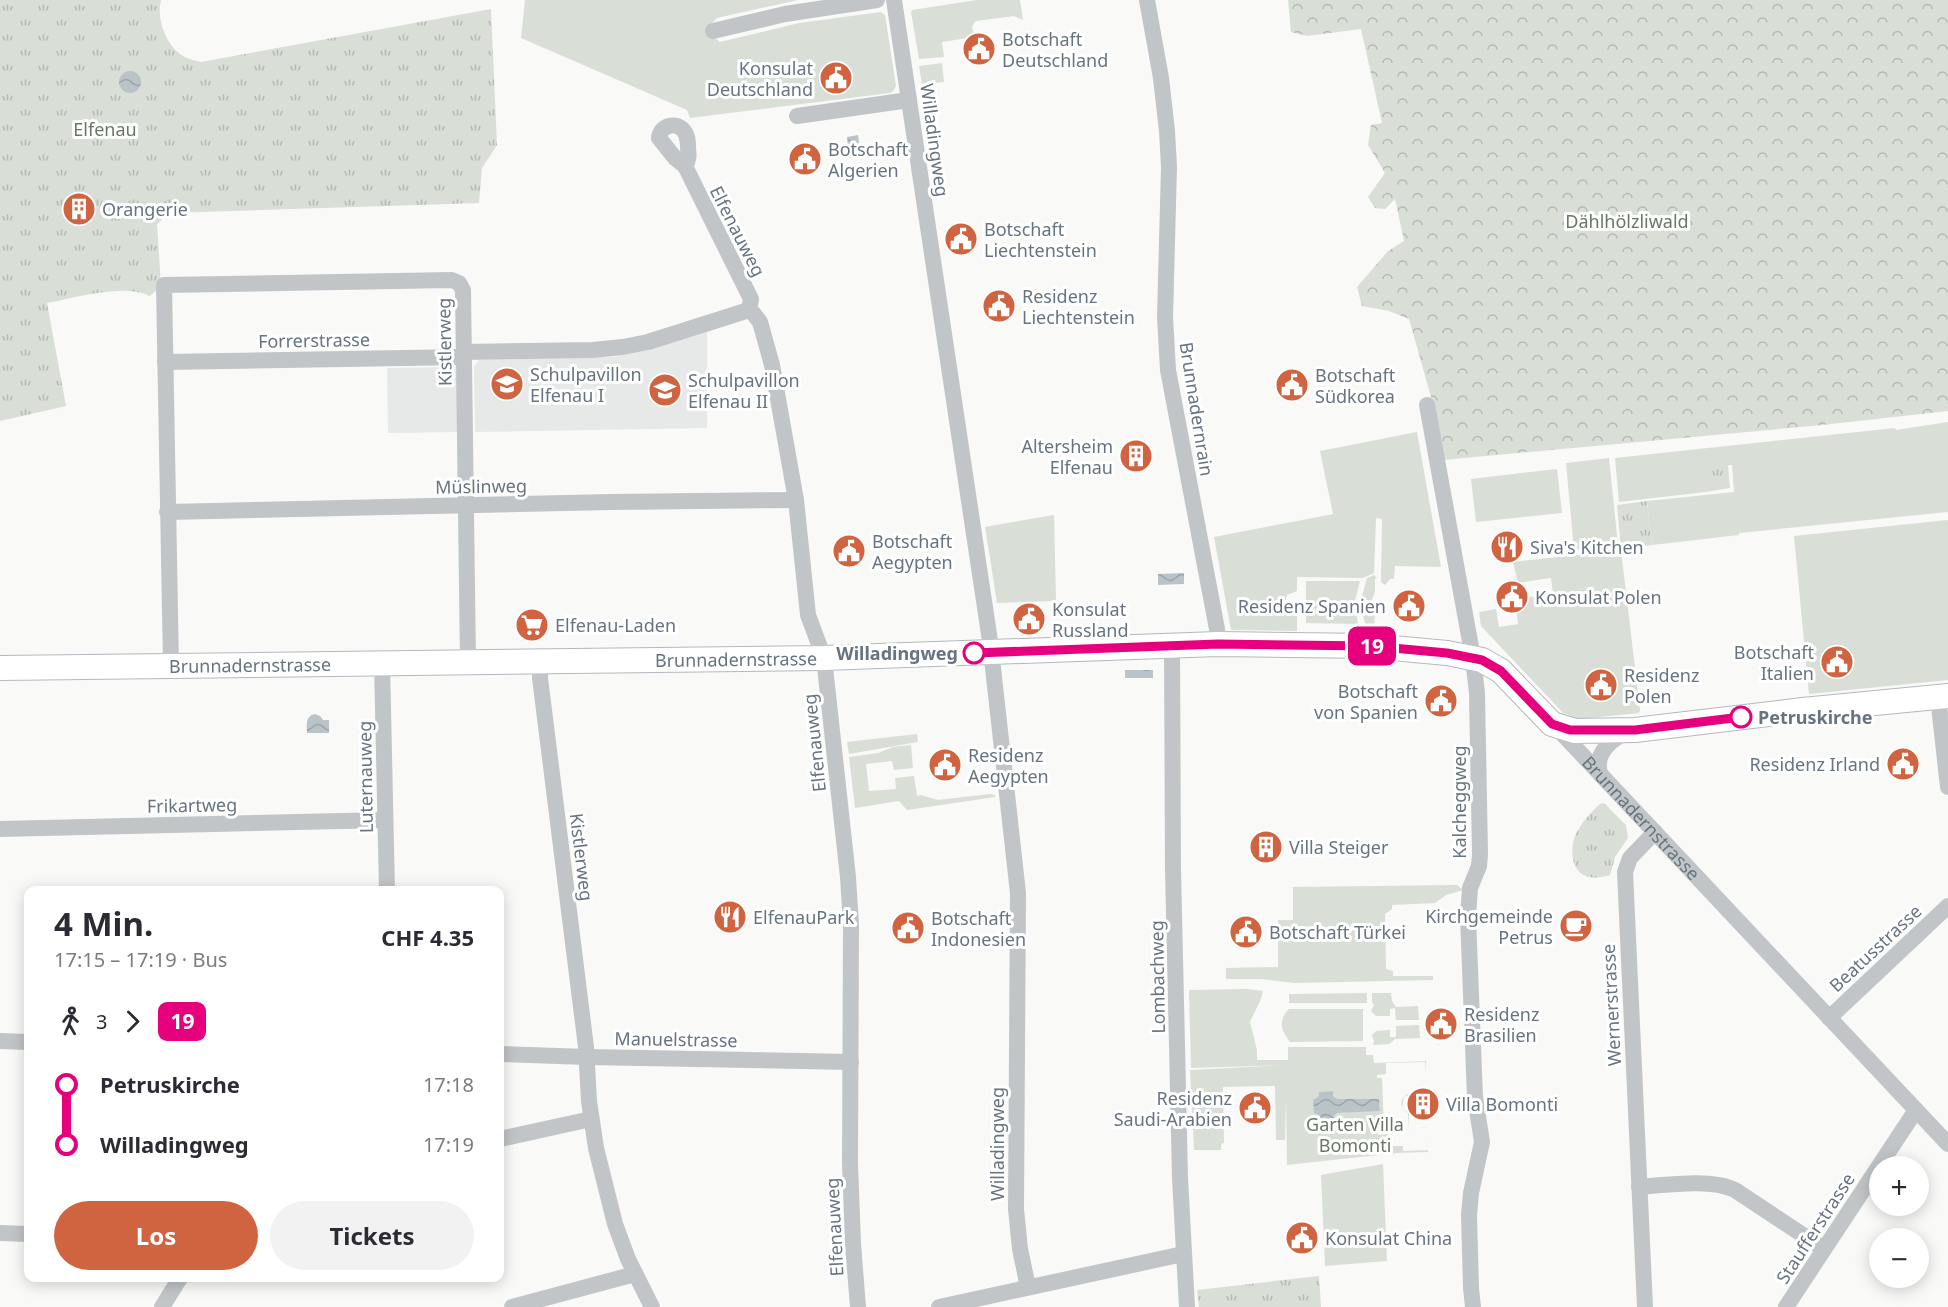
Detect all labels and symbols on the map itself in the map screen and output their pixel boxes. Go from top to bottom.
place label: Botschaft Deutschland [1002,27,1108,72]
public building icon: Botschaft Deutschland [961,31,997,67]
place label: Konsulat Deutschland [707,56,813,101]
public building icon: Konsulat Deutschland [818,60,854,96]
street label: Willadingweg [915,82,955,198]
park label: Elfenau [73,117,137,141]
place label: Botschaft Algerien [828,137,909,182]
public building icon: Botschaft Algerien [787,141,823,177]
street label: Elfenauweg [705,182,771,280]
building icon: Orangerie [61,191,97,227]
place label: Orangerie [102,197,188,221]
park label: Dählhölzliwald [1565,209,1689,233]
place label: Botschaft Liechtenstein [984,217,1097,262]
public building icon: Botschaft Liechtenstein [943,221,979,257]
place label: Residenz Liechtenstein [1022,284,1135,329]
public building icon: Residenz Liechtenstein [981,288,1017,324]
street label: Kistlerweg [431,298,457,386]
street label: Forrerstrasse [258,327,370,353]
street label: Brunnadernrain [1175,340,1219,478]
place label: Schulpavillon Elfenau I [530,362,642,407]
place label: Botschaft Südkorea [1315,363,1396,408]
school or university icon: Schulpavillon Elfenau I [489,366,525,402]
public building icon: Botschaft Südkorea [1274,367,1310,403]
place label: Schulpavillon Elfenau II [688,368,800,413]
school or university icon: Schulpavillon Elfenau II [647,372,683,408]
place label: Altersheim Elfenau [1021,434,1113,479]
building icon: Altersheim Elfenau [1118,438,1154,474]
street label: Müslinweg [435,473,527,499]
place label: Botschaft Aegypten [872,529,953,574]
restaurant icon: Siva's Kitchen [1489,529,1525,565]
public building icon: Botschaft Aegypten [831,533,867,569]
place label: Siva's Kitchen [1530,535,1644,559]
public building icon: Konsulat Polen [1494,579,1530,615]
place label: Konsulat Polen [1535,585,1662,609]
public building icon: Residenz Spanien [1391,588,1427,624]
place label: Residenz Spanien [1238,594,1386,618]
place label: Konsulat Russland [1052,597,1129,642]
public building icon: Konsulat Russland [1011,601,1047,637]
supermarket icon: Elfenau-Laden [514,607,550,643]
place label: Elfenau-Laden [555,613,676,637]
line badge: 19 [1345,626,1399,666]
place label: Botschaft Italien [1734,640,1814,685]
place label: Willadingweg [836,641,958,665]
marker: Willadingweg [963,642,985,664]
public building icon: Botschaft Italien [1819,644,1855,680]
street label: Brunnadernstrasse [655,646,817,672]
street label: Brunnadernstrasse [169,652,331,678]
place label: Residenz Polen [1624,663,1699,708]
public building icon: Residenz Polen [1583,667,1619,703]
place label: Botschaft von Spanien [1314,679,1418,724]
public building icon: Botschaft von Spanien [1423,683,1459,719]
street label: Elfenauweg [797,693,831,793]
place label: Petruskirche [1758,705,1872,729]
marker: Petruskirche [1730,706,1752,728]
street label: Luternauweg [352,721,378,833]
place label: Residenz Aegypten [968,743,1049,788]
street label: Kalcheggweg [1447,745,1471,859]
public building icon: Residenz Irland [1885,746,1921,782]
public building icon: Residenz Aegypten [927,747,963,783]
street label: Brunnadernstrasse [1577,751,1706,885]
place label: Residenz Irland [1749,752,1880,776]
street label: Frikartweg [147,792,237,818]
street label: Kistlerweg [565,812,599,902]
building icon: Villa Steiger [1248,829,1284,865]
place label: Villa Steiger [1289,835,1389,859]
restaurant icon: ElfenauPark [712,899,748,935]
street label: Beatusstrasse [1824,899,1926,997]
place label: Kirchgemeinde Petrus [1425,904,1553,949]
place label: ElfenauPark [753,905,855,929]
place label: Botschaft Indonesien [931,906,1026,951]
cafe icon: Kirchgemeinde Petrus [1558,908,1594,944]
public building icon: Botschaft Indonesien [890,910,926,946]
public building icon: Botschaft Türkei [1228,914,1264,950]
street label: Lombachweg [1144,920,1170,1034]
place label: Botschaft Türkei [1269,920,1406,944]
street label: Wernerstrasse [1596,943,1626,1067]
place label: Residenz Brasilien [1464,1002,1539,1047]
public building icon: Residenz Brasilien [1423,1006,1459,1042]
street label: Manuelstrasse [614,1026,738,1052]
place label: Residenz Saudi-Arabien [1114,1086,1232,1131]
building icon: Villa Bomonti [1405,1086,1441,1122]
street label: Willadingweg [985,1087,1009,1201]
public building icon: Residenz Saudi-Arabien [1237,1090,1273,1126]
place label: Villa Bomonti [1446,1092,1558,1116]
park label: Garten Villa Bomonti [1306,1112,1404,1157]
street label: Staufferstrasse [1770,1168,1860,1288]
street label: Elfenauweg [819,1177,849,1277]
public building icon: Konsulat China [1284,1220,1320,1256]
place label: Konsulat China [1325,1226,1452,1250]

